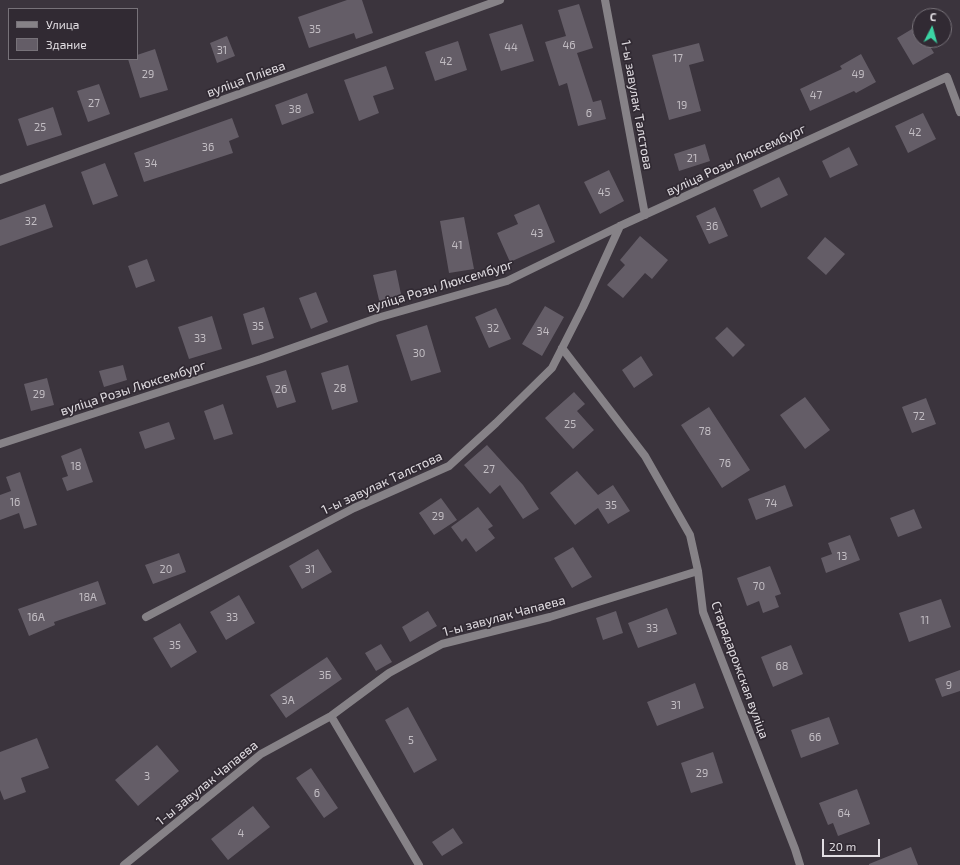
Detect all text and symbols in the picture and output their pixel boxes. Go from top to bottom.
legend [8,8,138,60]
north arrow [912,8,952,48]
text: С [929,10,937,23]
text: Улица [46,17,79,31]
house number: 35 [309,22,321,36]
text: Здание [46,37,87,51]
house number: 46 [562,38,576,52]
street label: 1-ы завулак Талстова [618,39,656,171]
house number: 44 [504,40,518,54]
house number: 31 [217,43,227,57]
house number: 17 [673,51,683,65]
house number: 42 [440,54,452,68]
street label: вуліца Пліева [205,58,287,100]
house number: 29 [142,67,154,81]
house number: 49 [851,67,865,81]
house number: 47 [810,88,822,102]
house number: 27 [88,96,100,110]
house number: 19 [677,98,687,112]
house number: 38 [289,102,301,116]
house number: 6 [586,106,592,120]
house number: 25 [34,120,46,134]
street label: вуліца Розы Люксембург [664,121,808,199]
house number: 42 [909,125,921,139]
house number: 36 [202,140,214,154]
house number: 21 [687,151,697,165]
house number: 34 [145,156,157,170]
house number: 45 [598,185,610,199]
house number: 32 [25,214,37,228]
house number: 36 [706,219,718,233]
house number: 43 [531,226,543,240]
house number: 41 [451,238,463,252]
street label: вуліца Розы Люксембург [365,256,515,316]
house number: 35 [252,319,264,333]
house number: 32 [487,321,499,335]
house number: 34 [537,324,549,338]
house number: 33 [194,331,206,345]
house number: 30 [413,346,425,360]
street label: вуліца Розы Люксембург [58,357,208,419]
house number: 28 [334,381,346,395]
house number: 26 [275,382,287,396]
house number: 29 [33,387,45,401]
house number: 72 [913,409,925,423]
house number: 25 [564,417,576,431]
house number: 78 [699,424,711,438]
street label: 1-ы завулак Талстова [319,448,445,518]
house number: 76 [719,456,731,470]
house number: 18 [70,459,82,473]
house number: 27 [483,462,495,476]
house number: 16 [10,495,20,509]
house number: 74 [765,496,777,510]
house number: 35 [605,498,617,512]
house number: 29 [432,509,444,523]
house number: 13 [837,549,847,563]
house number: 20 [160,562,172,576]
house number: 31 [305,562,315,576]
house number: 70 [753,579,765,593]
house number: 18А [79,590,97,604]
street label: 1-ы завулак Чапаева [441,592,567,640]
street label: Старадарожская вуліца [708,599,772,741]
house number: 16А [27,610,45,624]
house number: 33 [226,610,238,624]
house number: 11 [921,613,929,627]
house number: 33 [646,621,658,635]
house number: 35 [169,638,181,652]
house number: 68 [776,659,788,673]
house number: 3Б [319,668,331,682]
house number: 9 [946,678,952,692]
house number: 3А [282,693,294,707]
house number: 31 [671,698,681,712]
house number: 66 [809,730,821,744]
house number: 5 [408,733,414,747]
street label: 1-ы завулак Чапаева [153,737,261,829]
house number: 29 [696,766,708,780]
house number: 3 [144,769,150,783]
house number: 6 [314,786,320,800]
house number: 64 [837,806,851,820]
house number: 4 [238,826,244,840]
scale bar [824,831,882,857]
text: 20 m [829,839,856,853]

